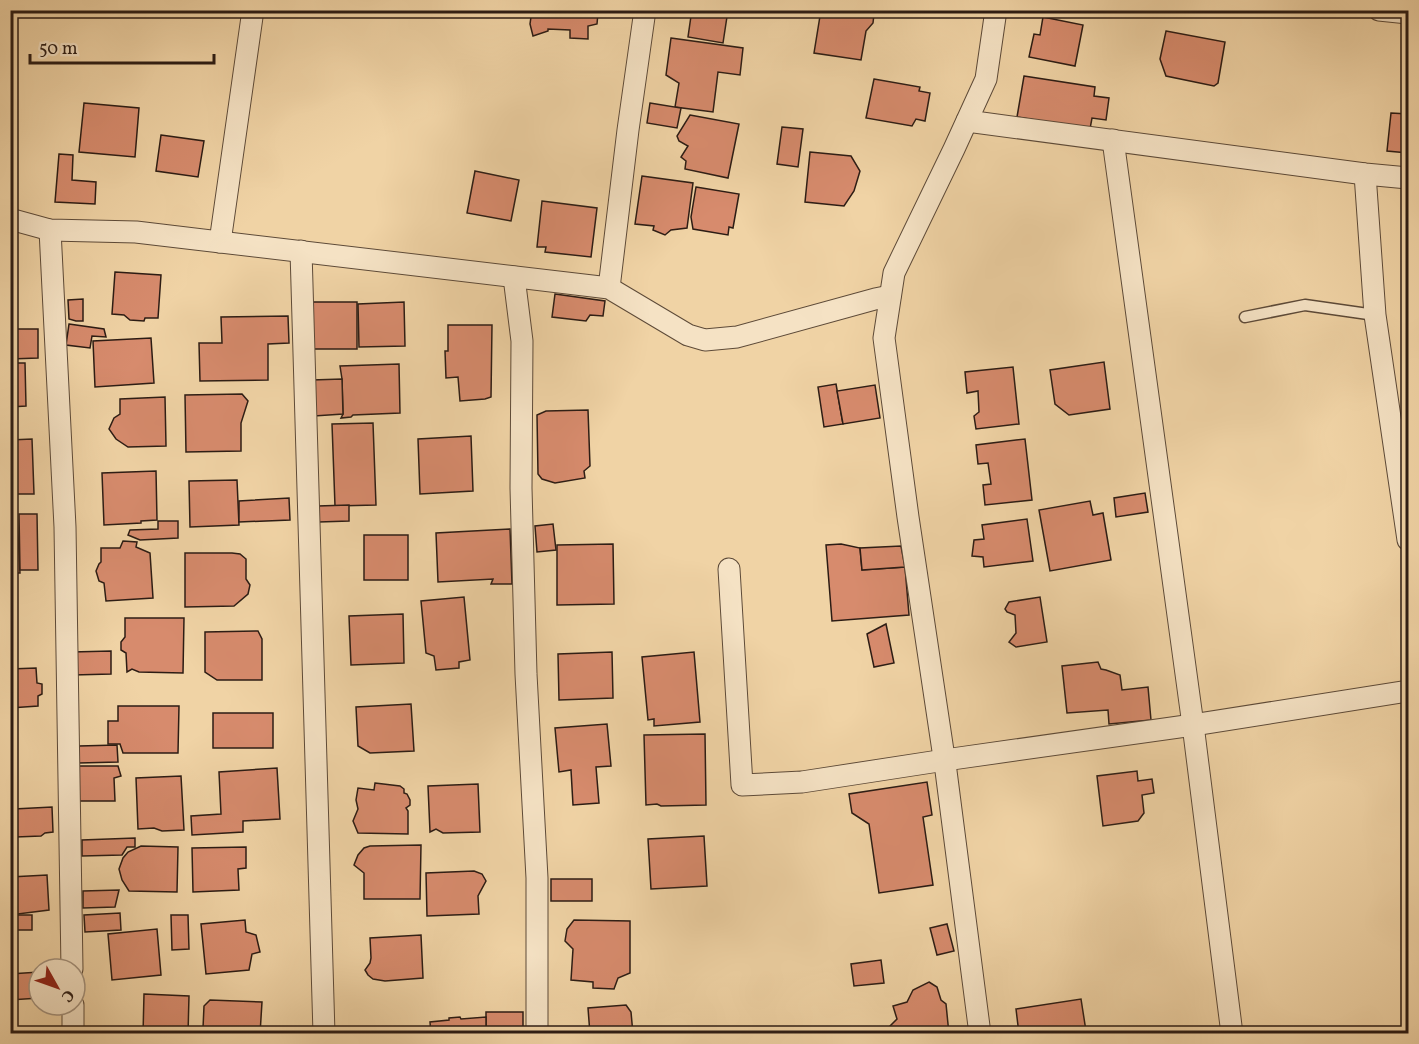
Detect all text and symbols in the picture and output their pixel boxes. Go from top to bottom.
scale bar [30,27,214,65]
text: 50 m [39,37,78,62]
north arrow [27,957,87,1017]
text: С [55,984,79,1006]

